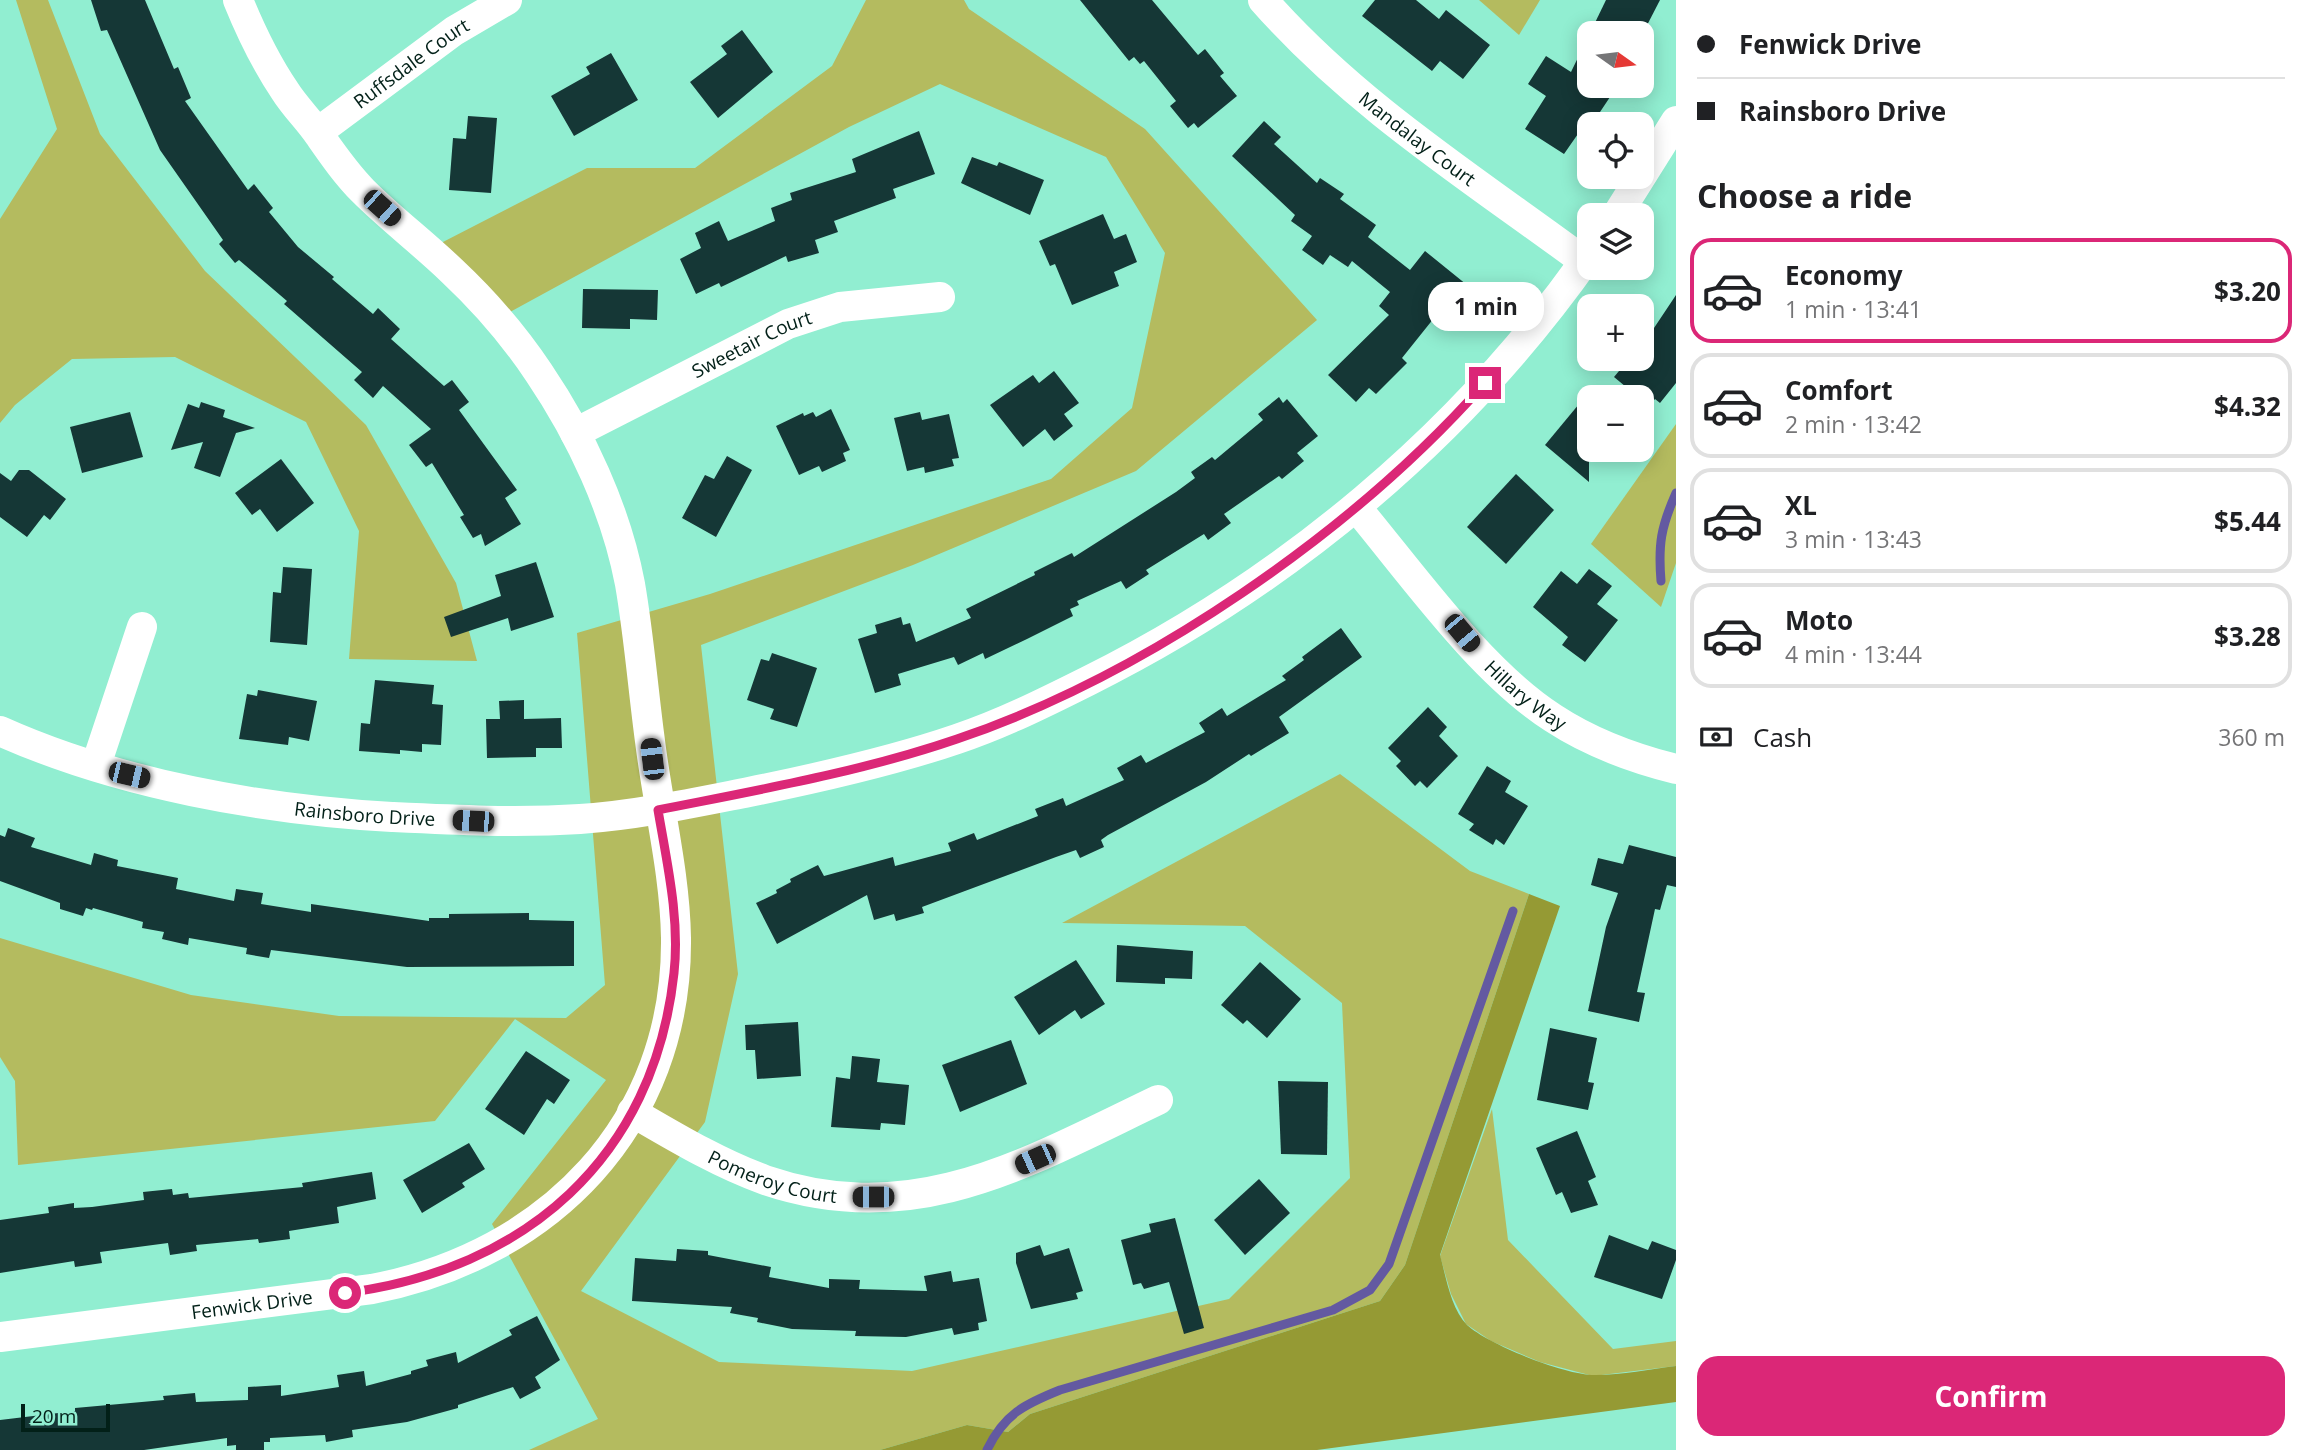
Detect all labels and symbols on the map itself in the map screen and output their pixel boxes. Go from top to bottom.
street label: Ruffsdale Court [348,12,474,114]
north arrow [1577,21,1654,98]
street label: Mandalay Court [1353,86,1481,192]
car [360,186,405,230]
callout: 1 min [1427,282,1543,330]
street label: Sweetair Court [687,304,815,384]
route end [1469,367,1501,399]
car [1441,610,1484,656]
street label: Hillary Way [1479,654,1572,737]
car [640,737,665,781]
car [107,760,152,790]
street label: Rainsboro Drive [293,795,436,832]
car [452,809,495,833]
car [1012,1141,1059,1177]
street label: Pomeroy Court [704,1144,839,1209]
car [853,1187,895,1208]
route start [329,1277,361,1309]
street label: Fenwick Drive [190,1284,314,1325]
scale bar [21,1401,110,1433]

